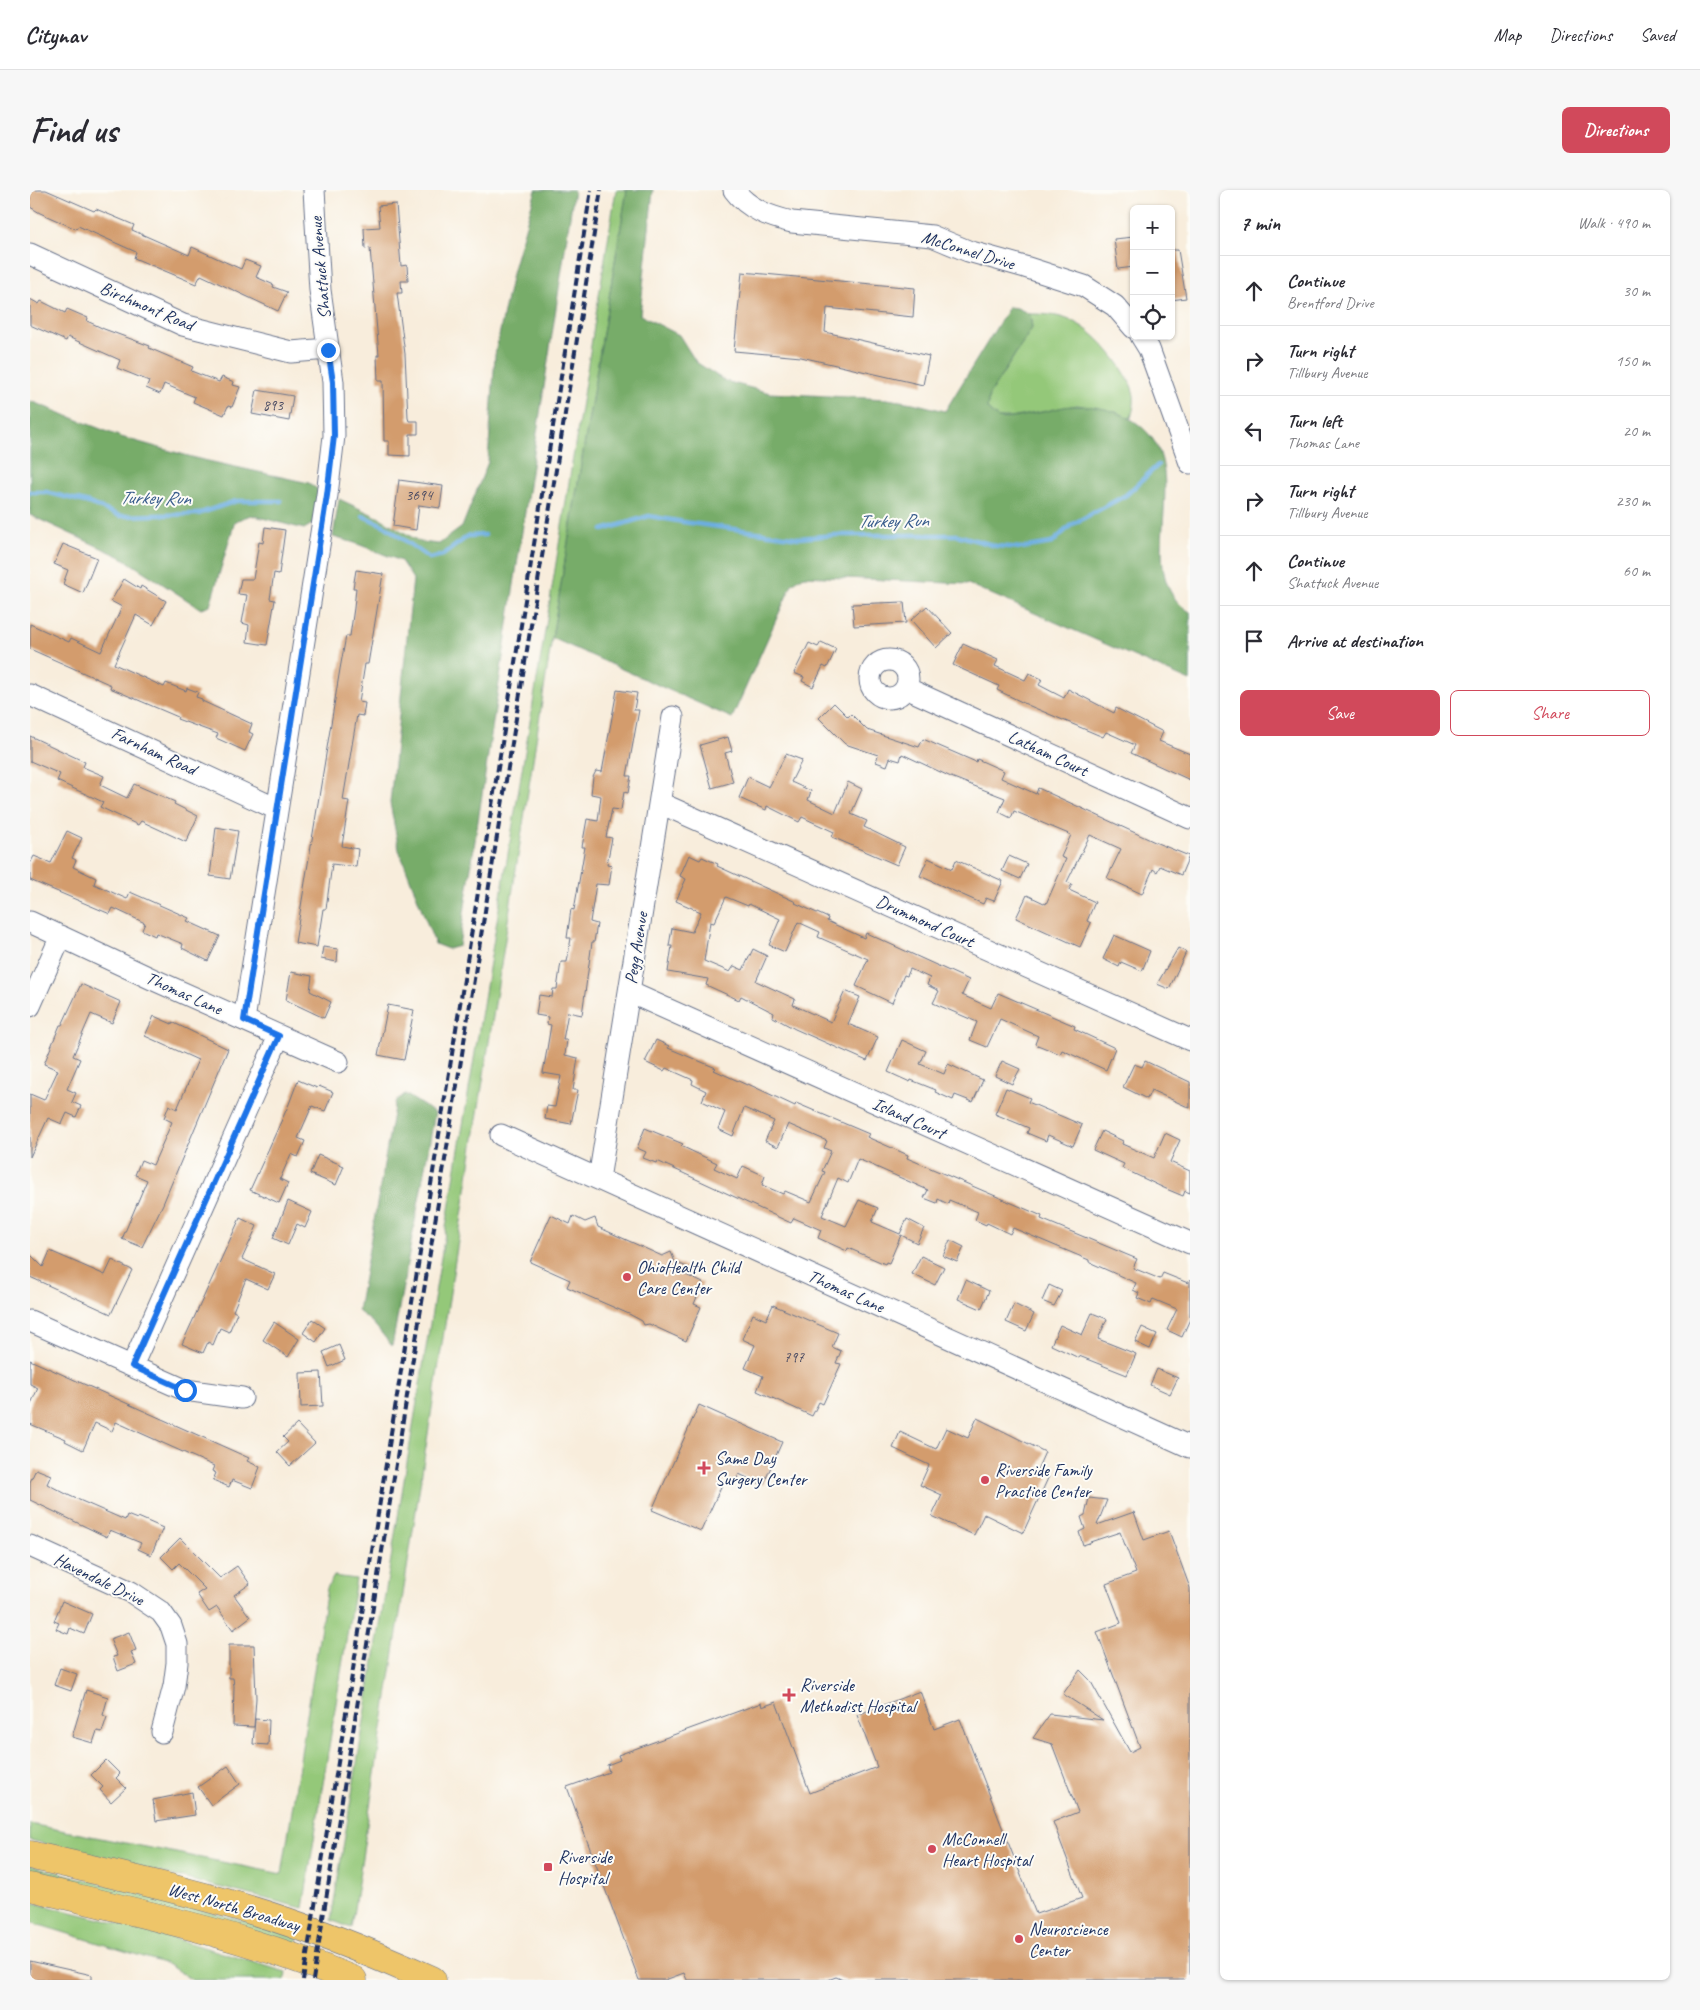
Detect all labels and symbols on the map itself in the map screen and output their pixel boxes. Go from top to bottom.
street label: Shattuck Avenue [304,215,335,320]
street label: McConnel Drive [919,225,1018,275]
street label: Birchmont Road [97,276,200,337]
route end [317,339,340,362]
house number: 893 [263,396,284,415]
water label: Turkey Run [120,485,192,511]
house number: 3694 [405,486,434,505]
water label: Turkey Run [858,508,930,534]
street label: Farnham Road [108,722,202,781]
street label: Latham Court [1005,725,1093,782]
street label: Drummond Court [873,890,979,953]
street label: Pegg Avenue [619,909,653,985]
street label: Thomas Lane [143,966,227,1020]
street label: Island Court [869,1092,952,1145]
place label: OhioHealth Child Care Center [637,1256,743,1299]
street label: Thomas Lane [805,1264,889,1318]
marker: OhioHealth Child Care Center [621,1271,633,1283]
house number: 797 [784,1348,805,1367]
route start [174,1379,197,1402]
place label: Same Day Surgery Center [715,1447,809,1490]
place label: Riverside Family Practice Center [995,1459,1094,1502]
marker: Same Day Surgery Center [697,1461,711,1475]
marker: Riverside Family Practice Center [979,1474,991,1486]
street label: Havendale Drive [50,1548,149,1611]
place label: Riverside Methodist Hospital [800,1674,918,1717]
marker: Riverside Methodist Hospital [782,1688,796,1702]
place label: McConnell Heart Hospital [942,1828,1034,1871]
marker: McConnell Heart Hospital [926,1843,938,1855]
place label: Riverside Hospital [558,1846,613,1889]
marker: Riverside Hospital [542,1861,554,1873]
street label: West North Broadway [166,1878,304,1937]
place label: Neuroscience Center [1029,1918,1109,1961]
marker: Neuroscience Center [1013,1933,1025,1945]

